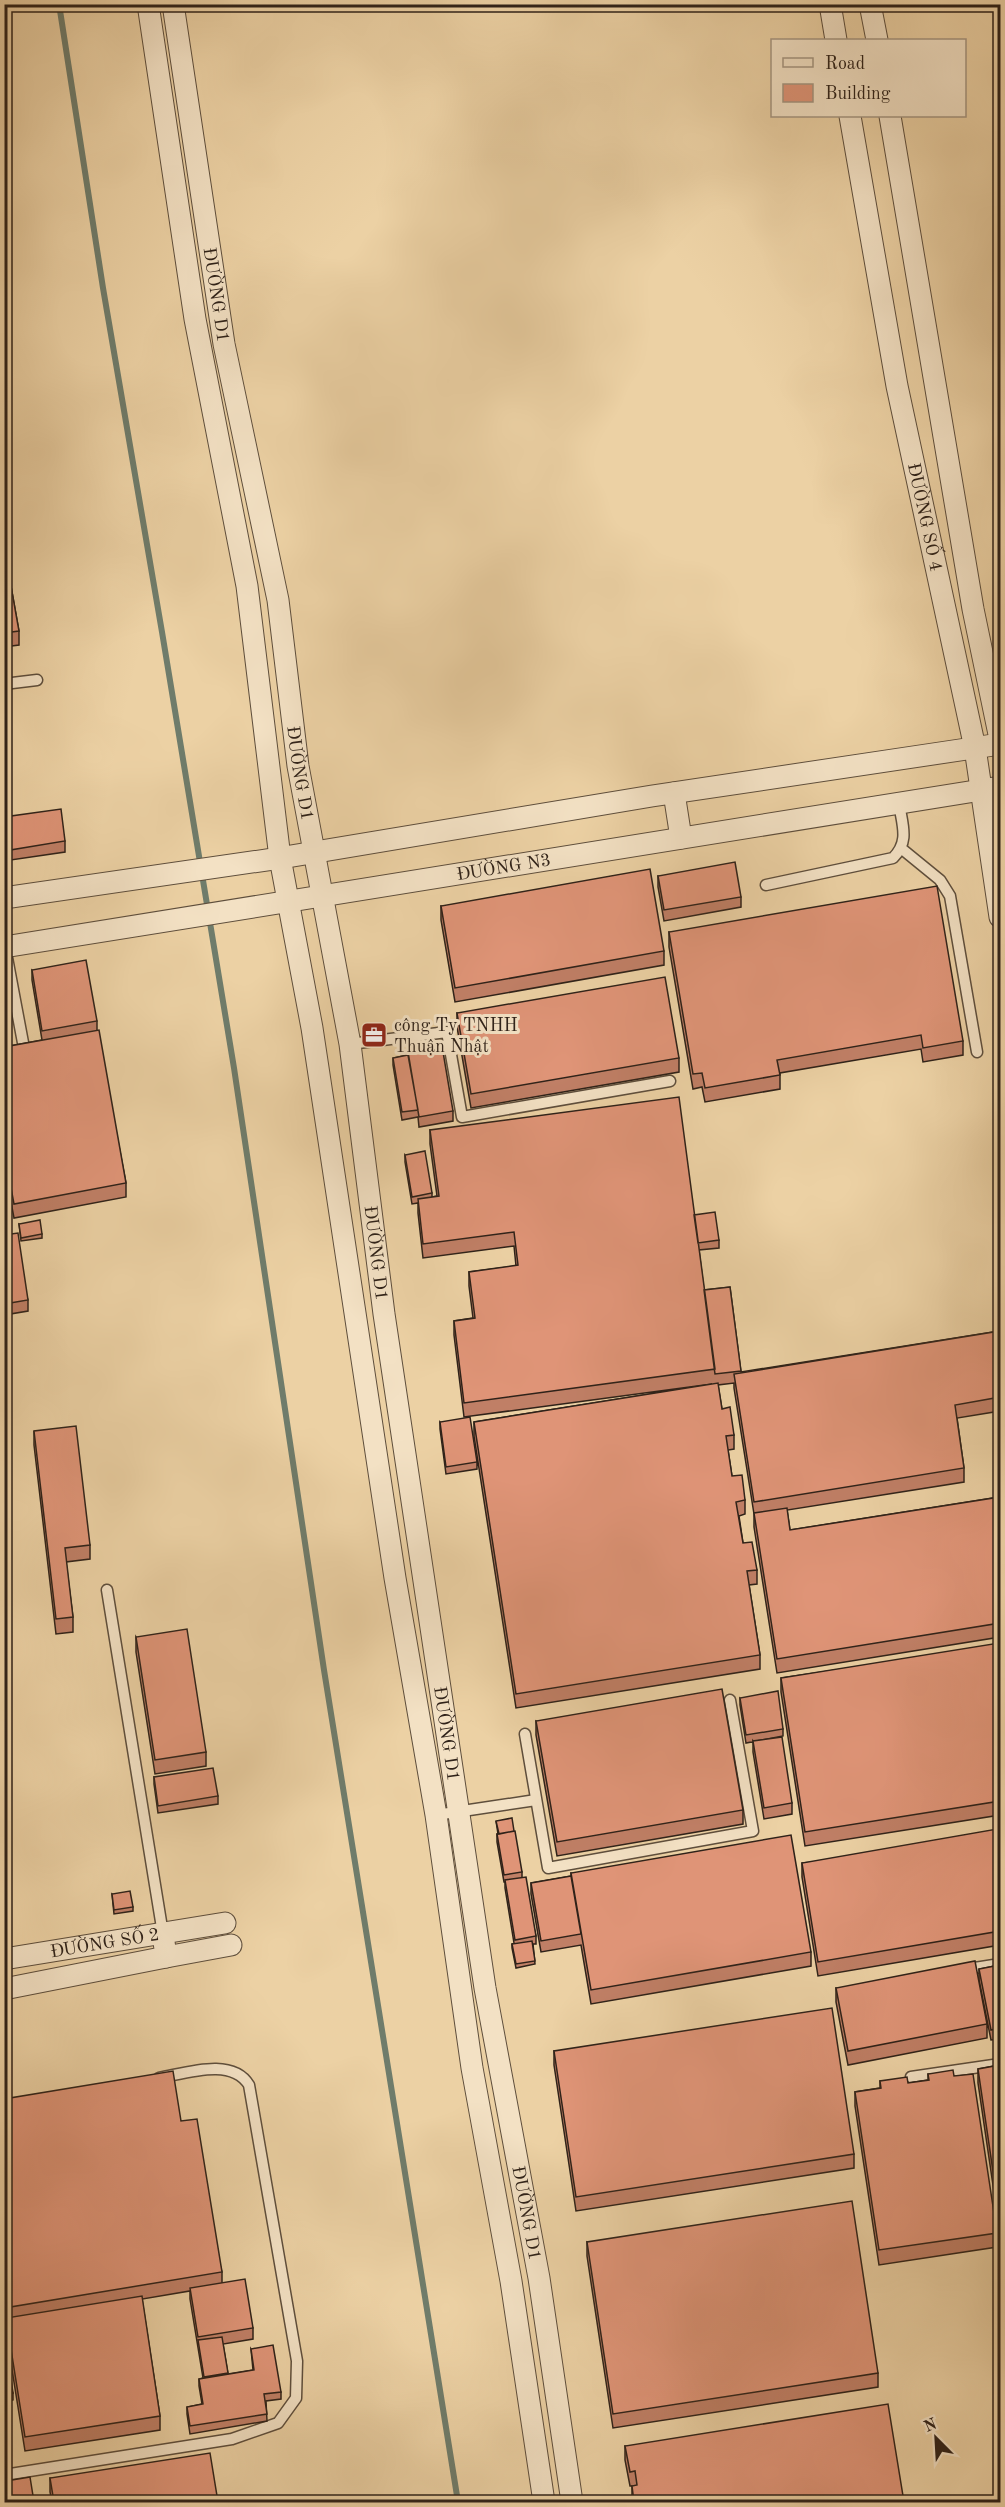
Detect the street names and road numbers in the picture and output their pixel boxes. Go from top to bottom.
street label: ĐƯỜNG D1 [200,246,232,344]
street label: ĐƯỜNG SỐ 4 [904,461,947,573]
street label: ĐƯỜNG D1 [283,725,316,822]
street label: ĐƯỜNG N3 [455,851,552,884]
street label: ĐƯỜNG D1 [360,1204,390,1302]
street label: ĐƯỜNG D1 [430,1685,462,1783]
street label: ĐƯỜNG SỐ 2 [49,1922,161,1961]
street label: ĐƯỜNG D1 [508,2165,544,2262]

